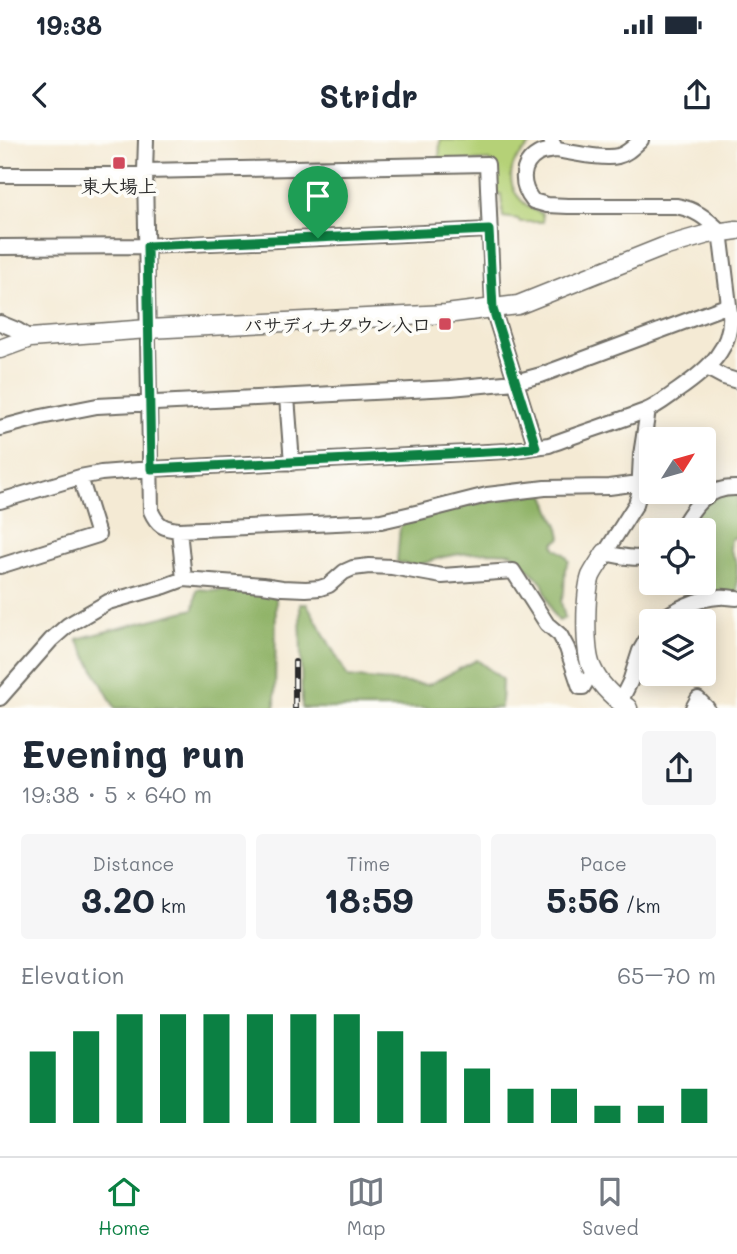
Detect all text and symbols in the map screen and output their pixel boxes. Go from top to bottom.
text: 19:38 [35,8,102,42]
text: Stridr [319,74,418,116]
icon: back [21,76,59,114]
icon: share [678,76,716,114]
marker: 東大場上 [111,155,127,171]
pin [288,166,348,238]
place label: 東大場上 [81,173,157,198]
icon: arrive [299,177,337,215]
place label: パサディナタウン入口 [244,312,431,337]
marker: パサディナタウン入口 [437,316,453,332]
north arrow [639,427,716,504]
map controls [639,427,716,686]
button: locate [639,518,716,595]
button: layers [639,609,716,686]
text: Evening run [21,728,245,778]
button: share [642,731,716,805]
text: 19:38 · 5 × 640 m [21,779,212,809]
text: Distance [93,851,174,876]
text: Time [347,851,390,876]
text: Pace [580,851,627,876]
text: 3.20 [81,876,155,922]
text: 18:59 [324,876,413,922]
text: 5:56 [546,876,619,922]
text: km [155,893,186,918]
text: /km [619,893,661,918]
text: Elevation [21,960,124,990]
text: 65–70 m [617,960,716,990]
tab: Home [98,1173,150,1240]
tab: Map [347,1173,386,1240]
tab: Saved [582,1173,639,1240]

